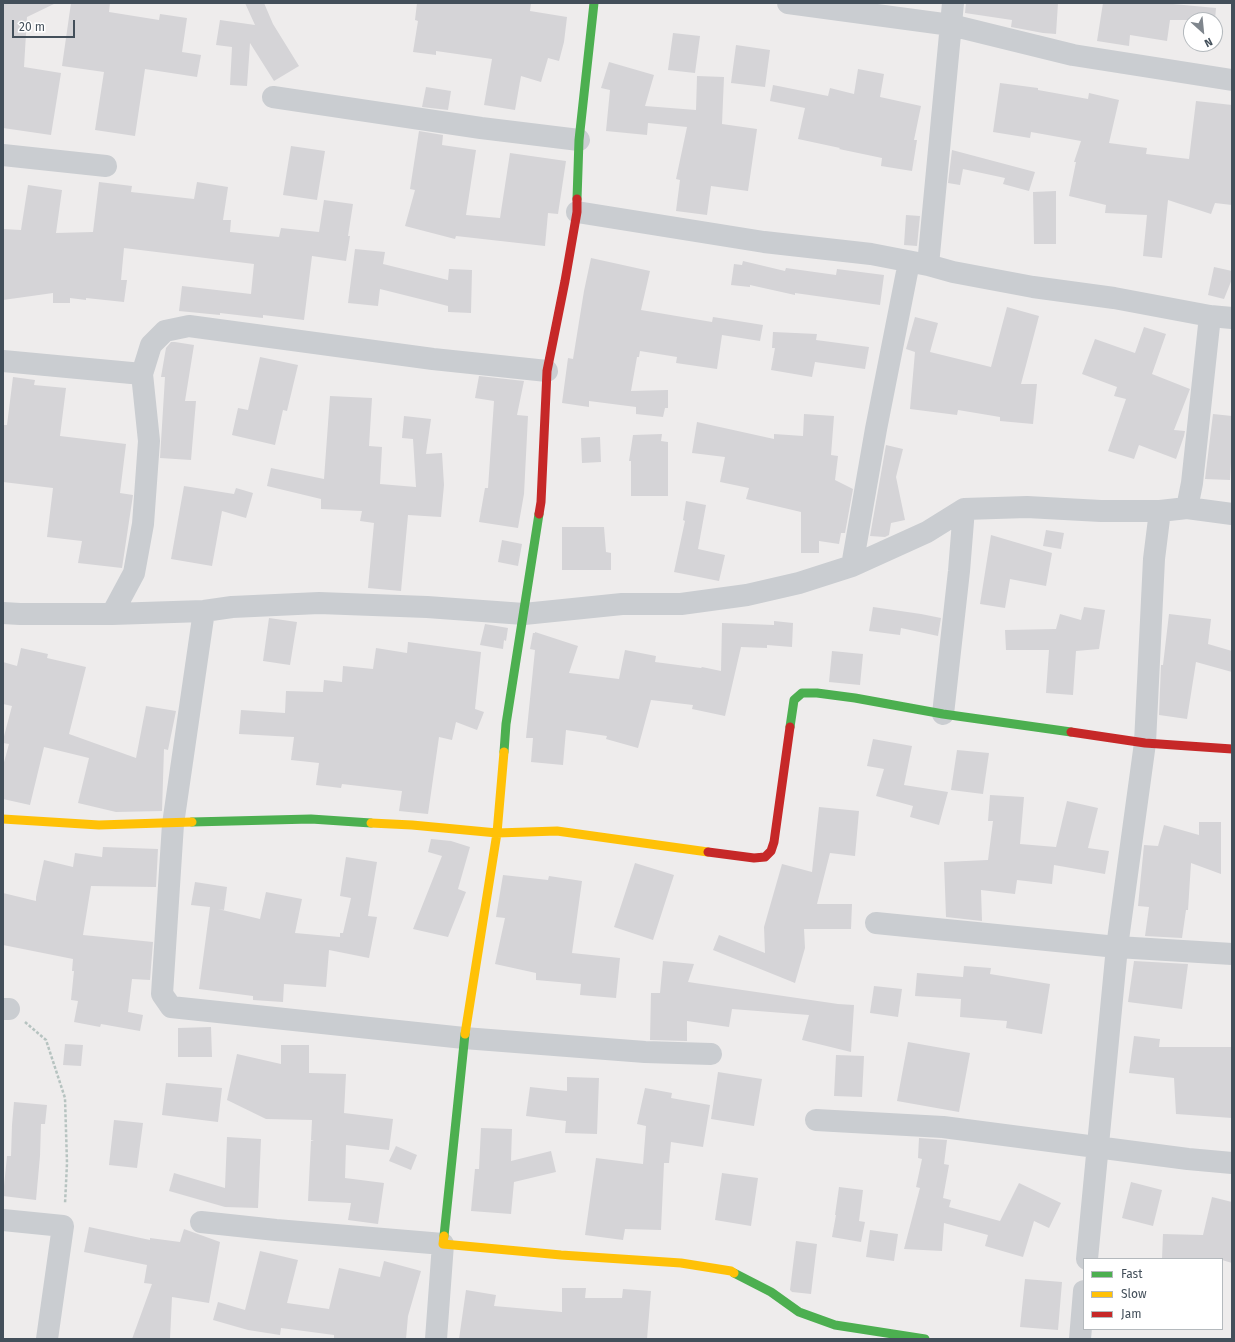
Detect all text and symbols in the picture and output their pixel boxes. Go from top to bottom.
scale bar [14,12,77,38]
north arrow [1183,12,1223,52]
text: 20 m [19,20,45,34]
text: N [1202,35,1214,50]
legend [1083,1258,1223,1330]
text: Fast [1121,1267,1143,1281]
text: Slow [1121,1287,1147,1301]
text: Jam [1121,1307,1141,1321]

